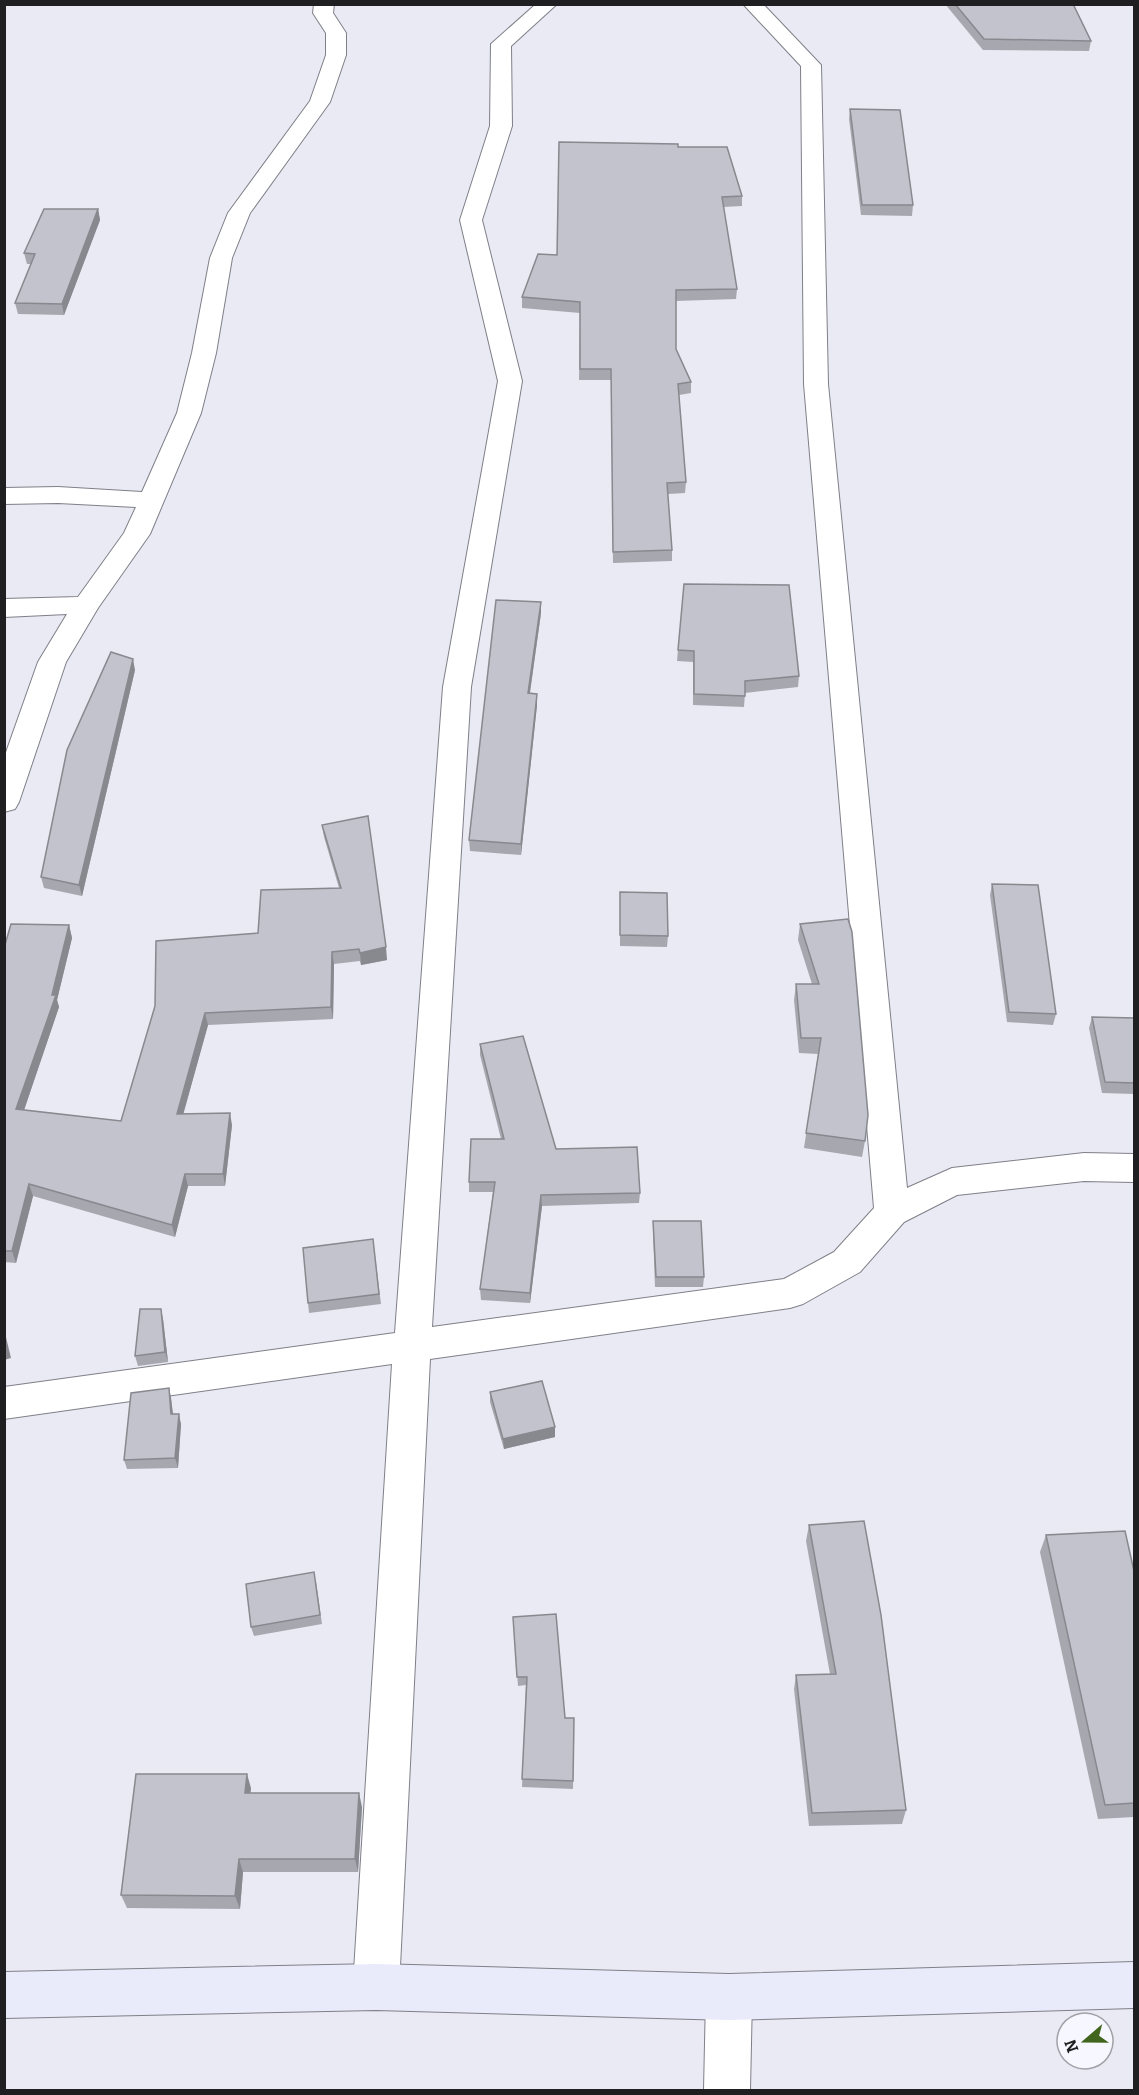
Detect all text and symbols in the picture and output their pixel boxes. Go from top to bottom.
north arrow [1055,2011,1115,2071]
text: N [1060,2037,1082,2055]

